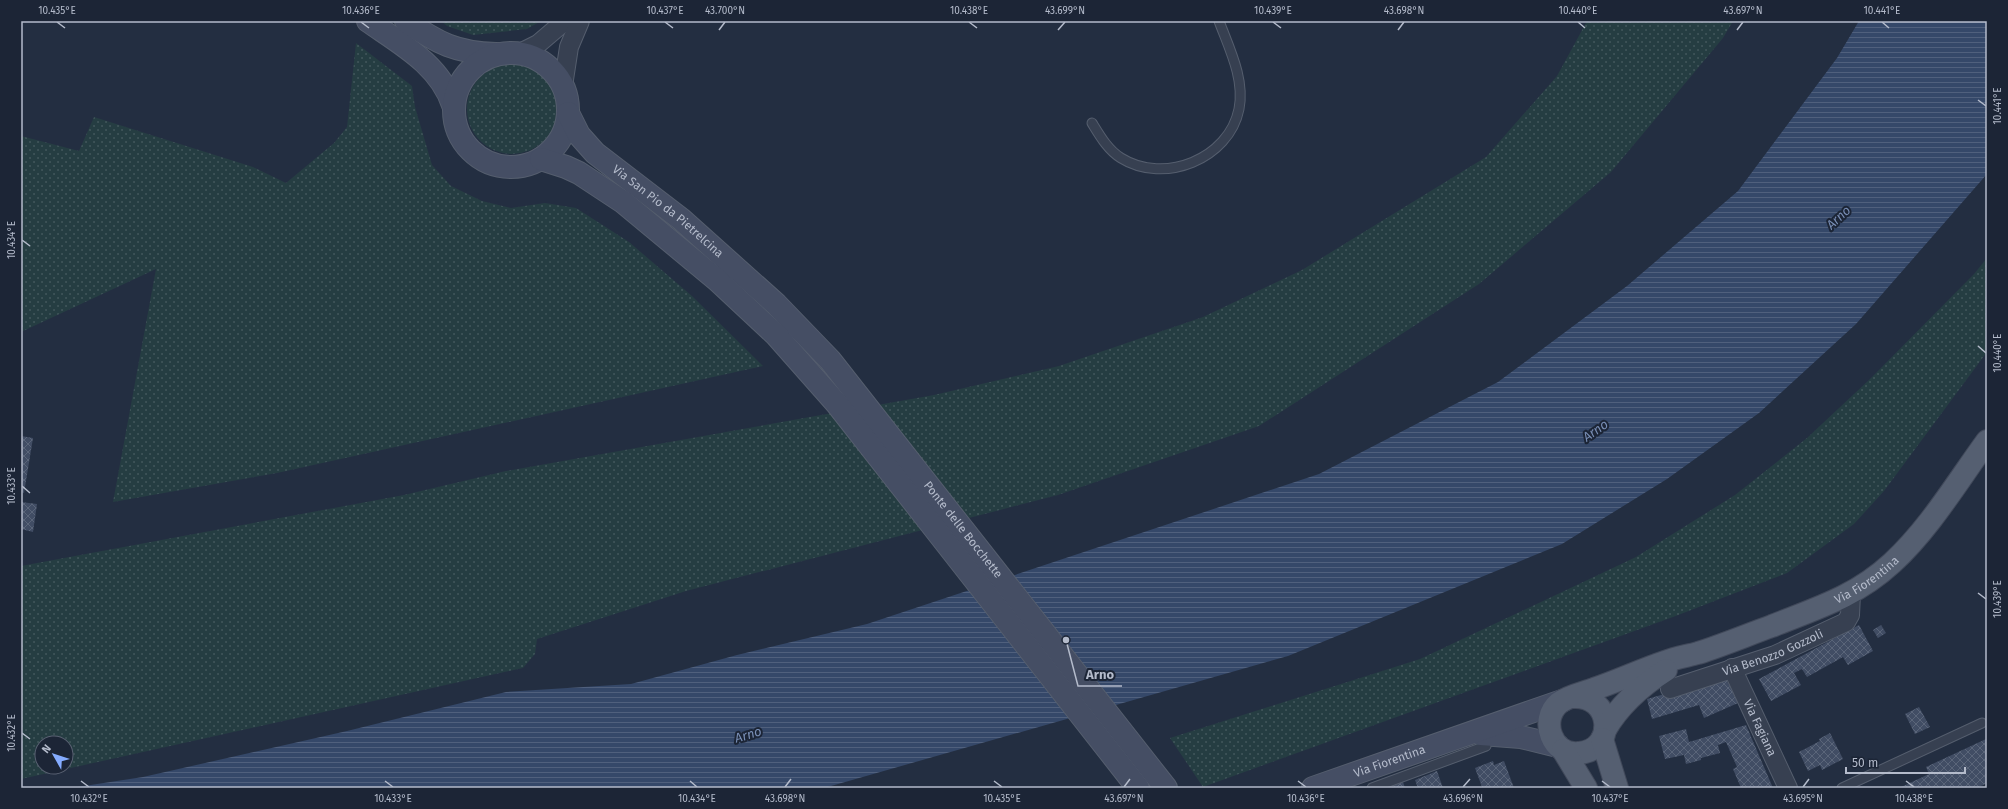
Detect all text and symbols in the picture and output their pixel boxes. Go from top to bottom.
text: 10.435°E [38,5,76,17]
text: 10.436°E [342,5,380,17]
text: 10.437°E [646,5,684,17]
text: 43.700°N [705,5,745,17]
text: 10.438°E [950,5,988,17]
text: 43.699°N [1045,5,1085,17]
text: 10.439°E [1254,5,1292,17]
text: 43.698°N [1384,5,1424,17]
text: 10.440°E [1559,5,1597,17]
text: 43.697°N [1723,5,1763,17]
text: 10.441°E [1864,5,1900,17]
text: 10.441°E [1992,88,2004,124]
street label: Via San Pio da Pietrelcina [610,162,726,260]
water label: Arno [1822,203,1853,233]
text: 10.434°E [6,221,18,259]
text: 10.440°E [1992,334,2004,372]
water label: Arno [1579,416,1611,445]
text: 10.433°E [6,467,18,505]
street label: Ponte delle Bocchette [921,478,1005,581]
street label: Via Fiorentina [1832,553,1902,607]
text: 10.439°E [1992,580,2004,618]
street label: Via Benozzo Gozzoli [1721,627,1825,679]
callout: Arno [1078,661,1122,686]
text: Arno [1085,667,1114,682]
street label: Via Fagiana [1741,697,1779,758]
text: 10.432°E [6,714,18,752]
water label: Arno [732,723,763,746]
north arrow [34,735,74,775]
text: N [39,742,54,756]
street label: Via Fiorentina [1352,742,1427,780]
scale bar [1846,749,1965,775]
text: 50 m [1852,756,1878,770]
text: 10.432°E [70,793,108,805]
text: 10.433°E [374,793,412,805]
text: 10.434°E [678,793,716,805]
text: 43.698°N [765,793,805,805]
text: 10.435°E [983,793,1021,805]
text: 43.697°N [1104,793,1144,805]
text: 10.436°E [1287,793,1325,805]
text: 43.696°N [1443,793,1483,805]
text: 10.437°E [1591,793,1629,805]
text: 43.695°N [1783,793,1823,805]
text: 10.438°E [1895,793,1933,805]

